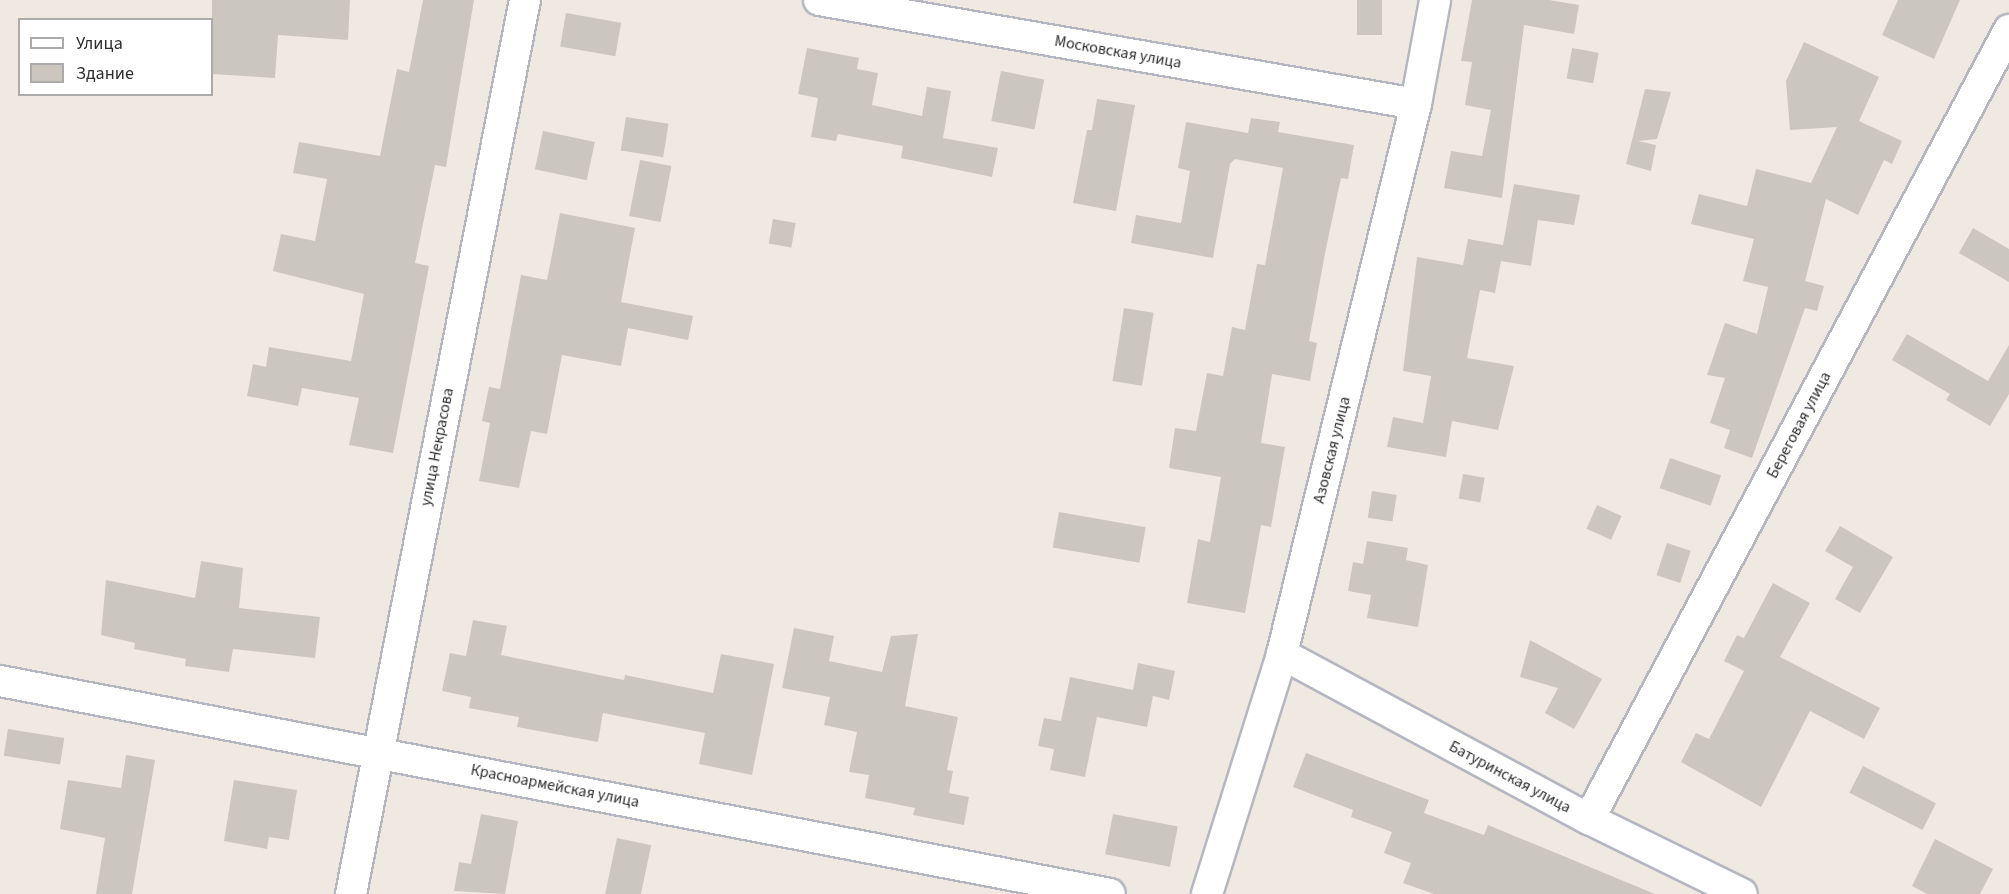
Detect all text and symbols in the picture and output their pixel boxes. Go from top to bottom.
legend [18,18,213,96]
text: Улица [76,31,123,56]
street label: Московская улица [1053,31,1183,73]
text: Здание [76,61,134,86]
street label: Береговая улица [1763,368,1835,482]
street label: улица Некрасова [416,386,458,508]
street label: Азовская улица [1309,395,1355,505]
street label: Батуринская улица [1446,737,1574,817]
street label: Красноармейская улица [469,760,641,812]

